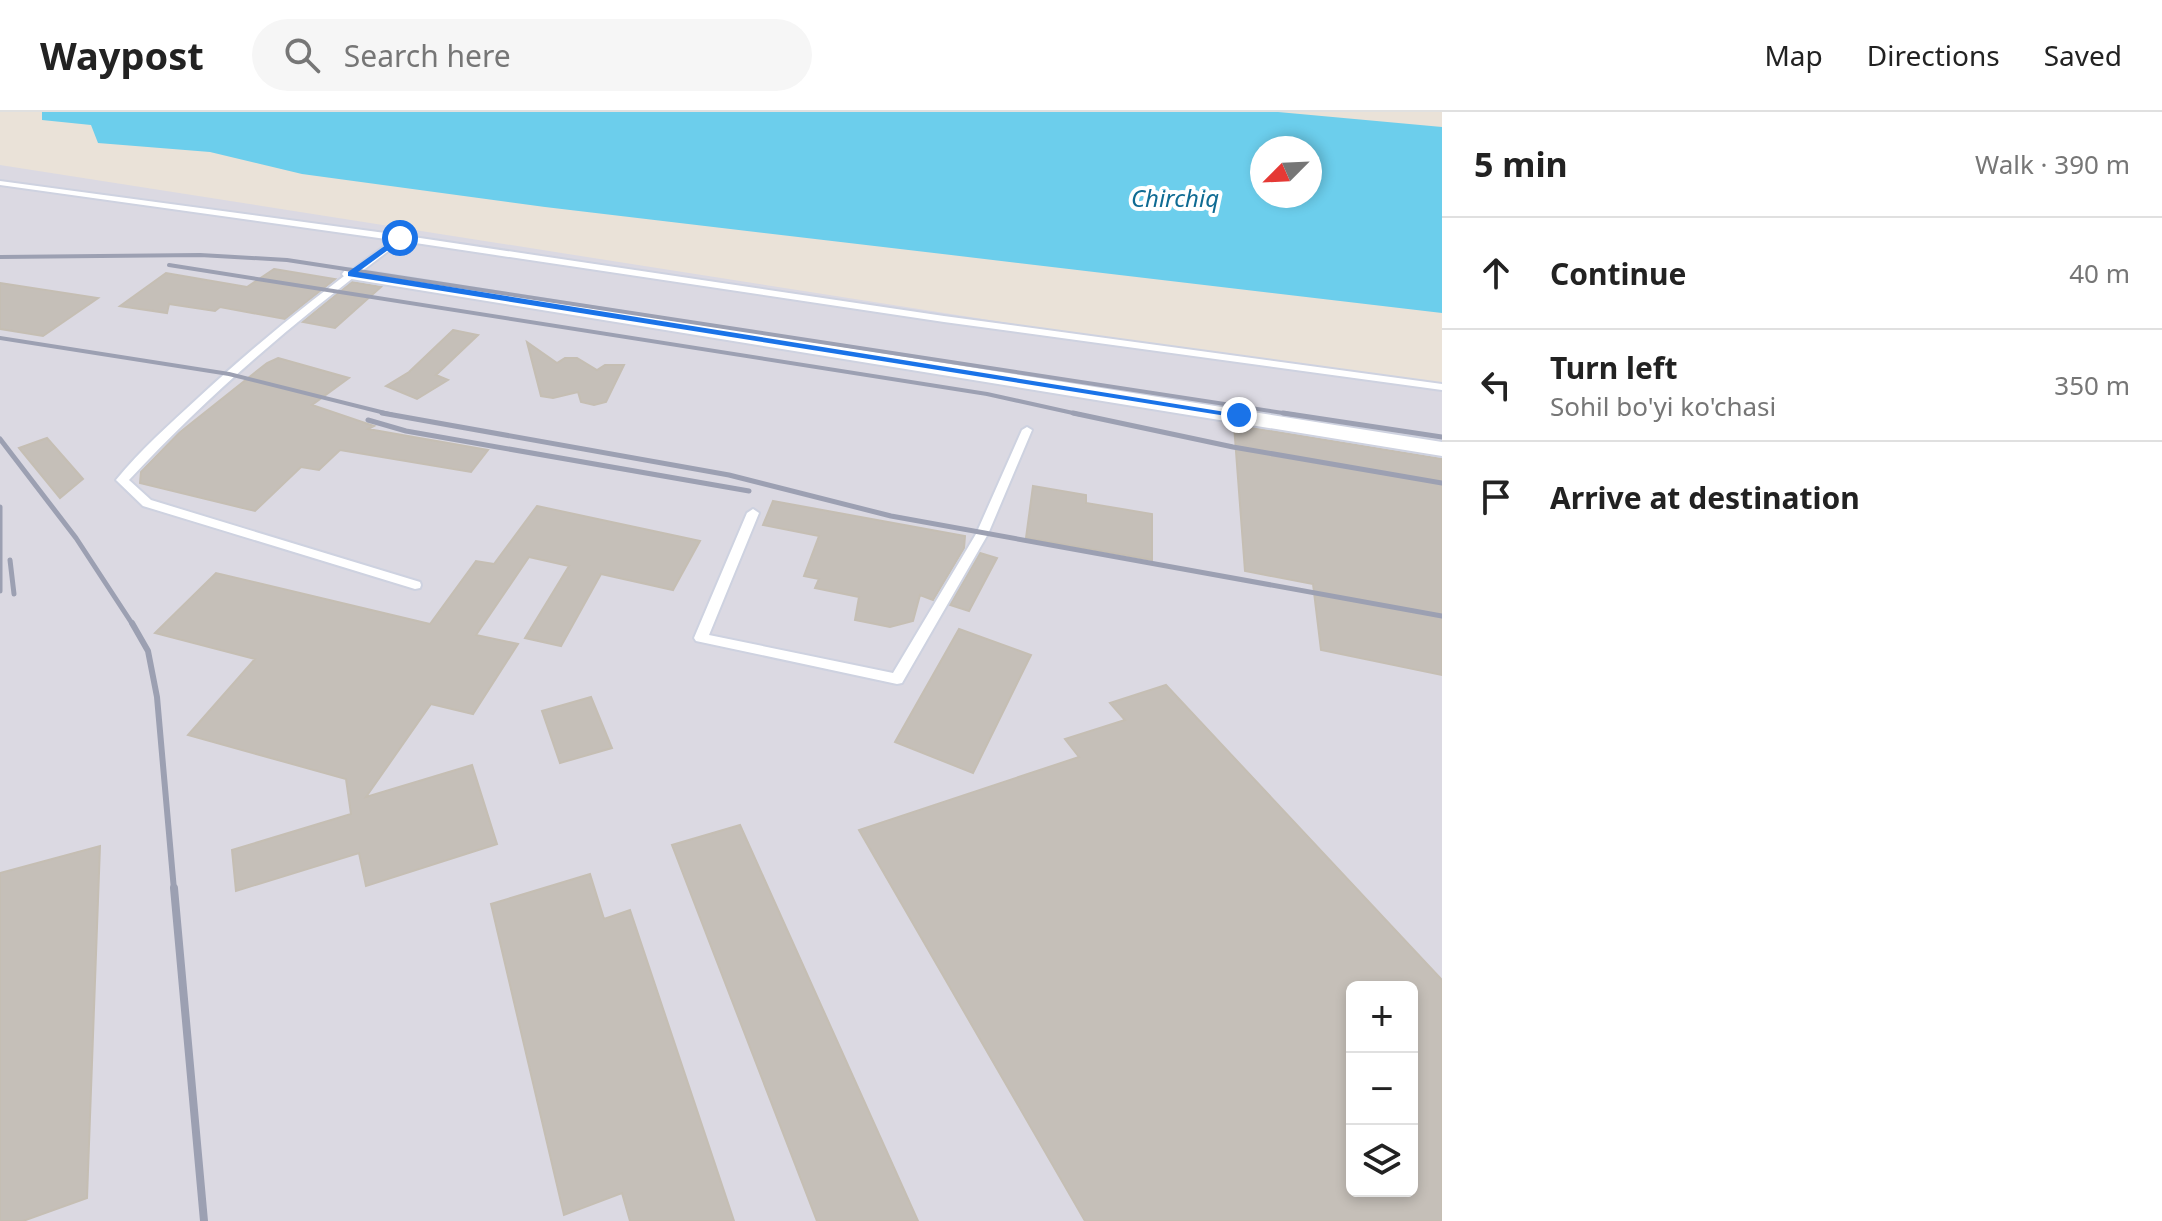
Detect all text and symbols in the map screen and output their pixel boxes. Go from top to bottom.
search box [252,19,812,91]
text: Waypost [40,29,204,81]
icon: search [280,33,324,77]
text: Search here [344,35,511,76]
text: Map [1764,36,1823,74]
text: Directions [1867,36,2000,74]
text: Saved [2044,36,2122,74]
north arrow [1250,136,1322,208]
text: 5 min [1474,141,1568,187]
text: Walk · 390 m [1975,146,2130,182]
water label: Chirchiq [1131,181,1219,214]
route start [382,220,418,256]
icon: ahead [1474,251,1518,295]
text: Continue [1550,253,1686,294]
text: 40 m [2069,255,2130,291]
text: Turn left [1550,347,1678,388]
icon: left [1474,363,1518,407]
text: 350 m [2054,367,2130,403]
text: Sohil bo'yi ko'chasi [1550,388,1776,424]
route end [1221,397,1257,433]
icon: arrive [1474,475,1518,519]
text: Arrive at destination [1550,477,1860,518]
map controls [1346,981,1418,1197]
button: + [1346,981,1418,1053]
button: − [1346,1053,1418,1125]
button: layers [1346,1125,1418,1197]

